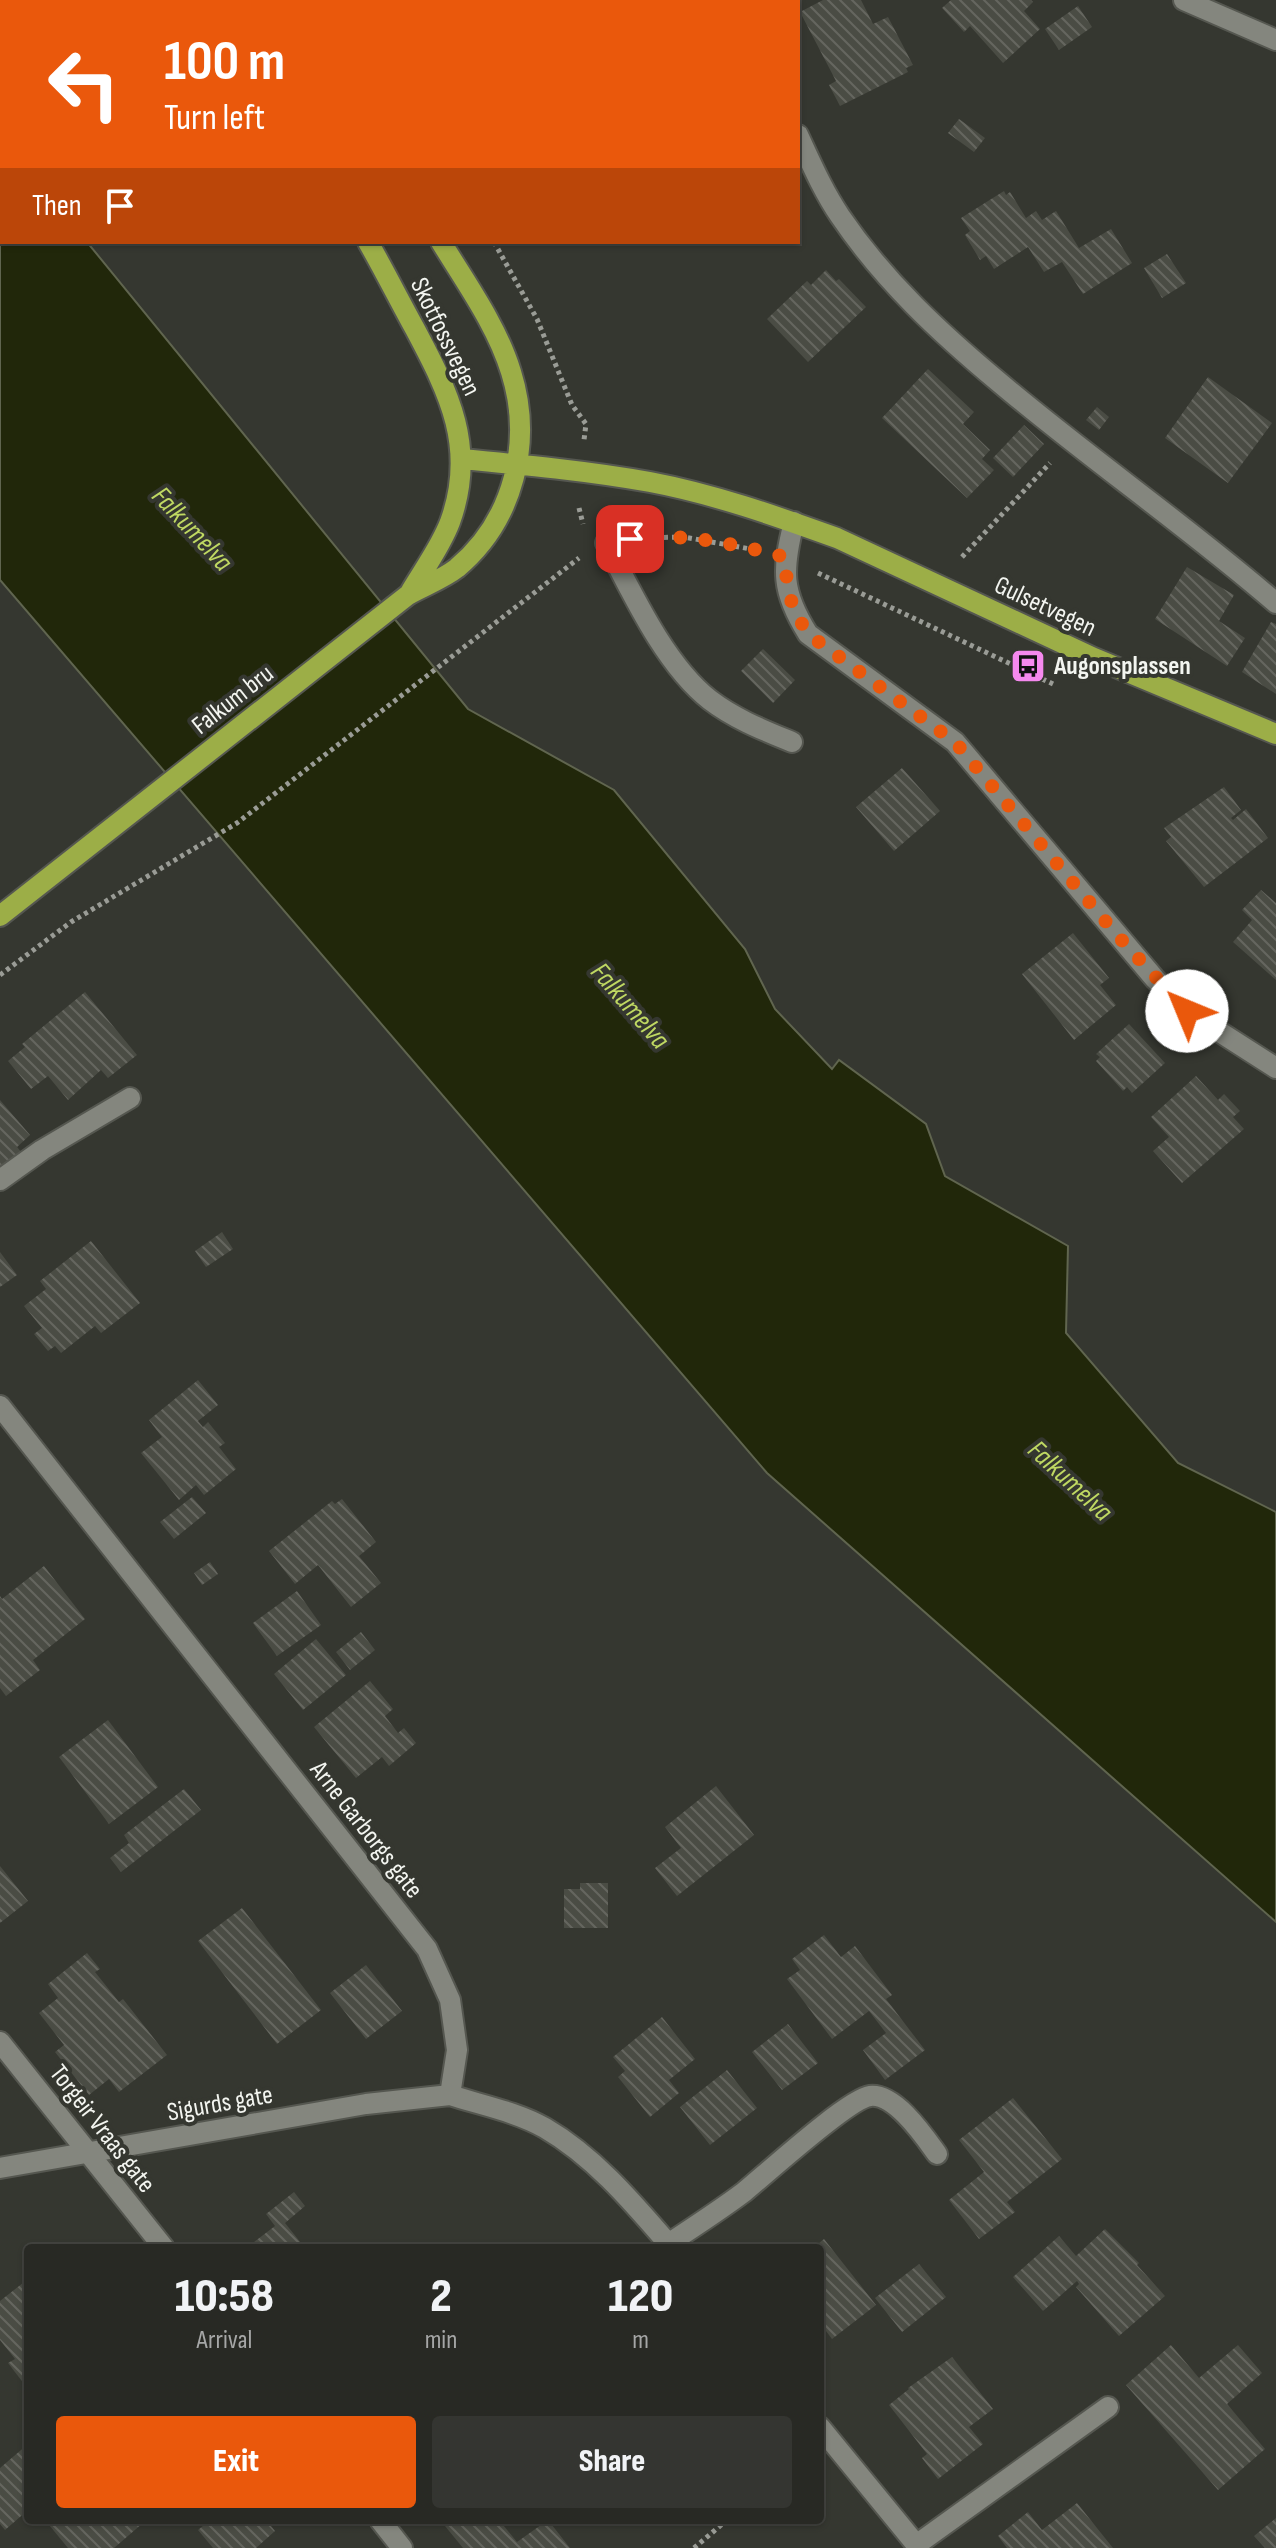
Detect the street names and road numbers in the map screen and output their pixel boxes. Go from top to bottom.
street label: Skotfossvegen [403,273,487,401]
street label: Gulsetvegen [989,570,1101,644]
street label: Falkum bru [186,659,280,741]
street label: Arne Garborgs gate [302,1754,429,1905]
street label: Torgeir Vraas gate [43,2059,161,2199]
street label: Sigurds gate [165,2079,275,2129]

